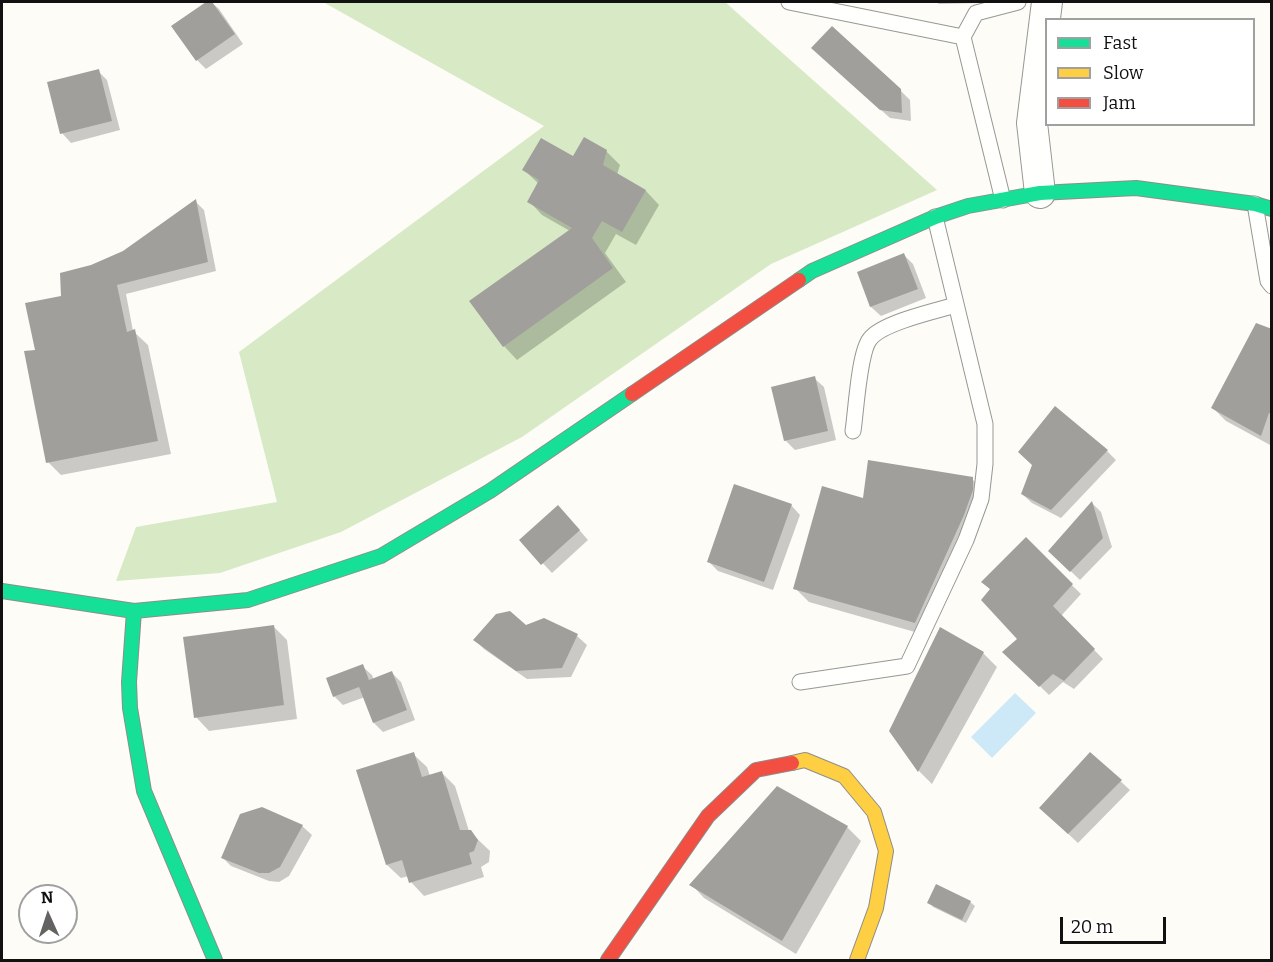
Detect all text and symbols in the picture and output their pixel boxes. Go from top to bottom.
legend [1045,18,1255,126]
text: Fast [1103,32,1138,54]
text: Slow [1103,62,1143,84]
text: Jam [1103,92,1136,114]
north arrow [18,884,78,944]
text: N [40,888,54,907]
scale bar [1063,905,1170,943]
text: 20 m [1071,916,1113,938]

